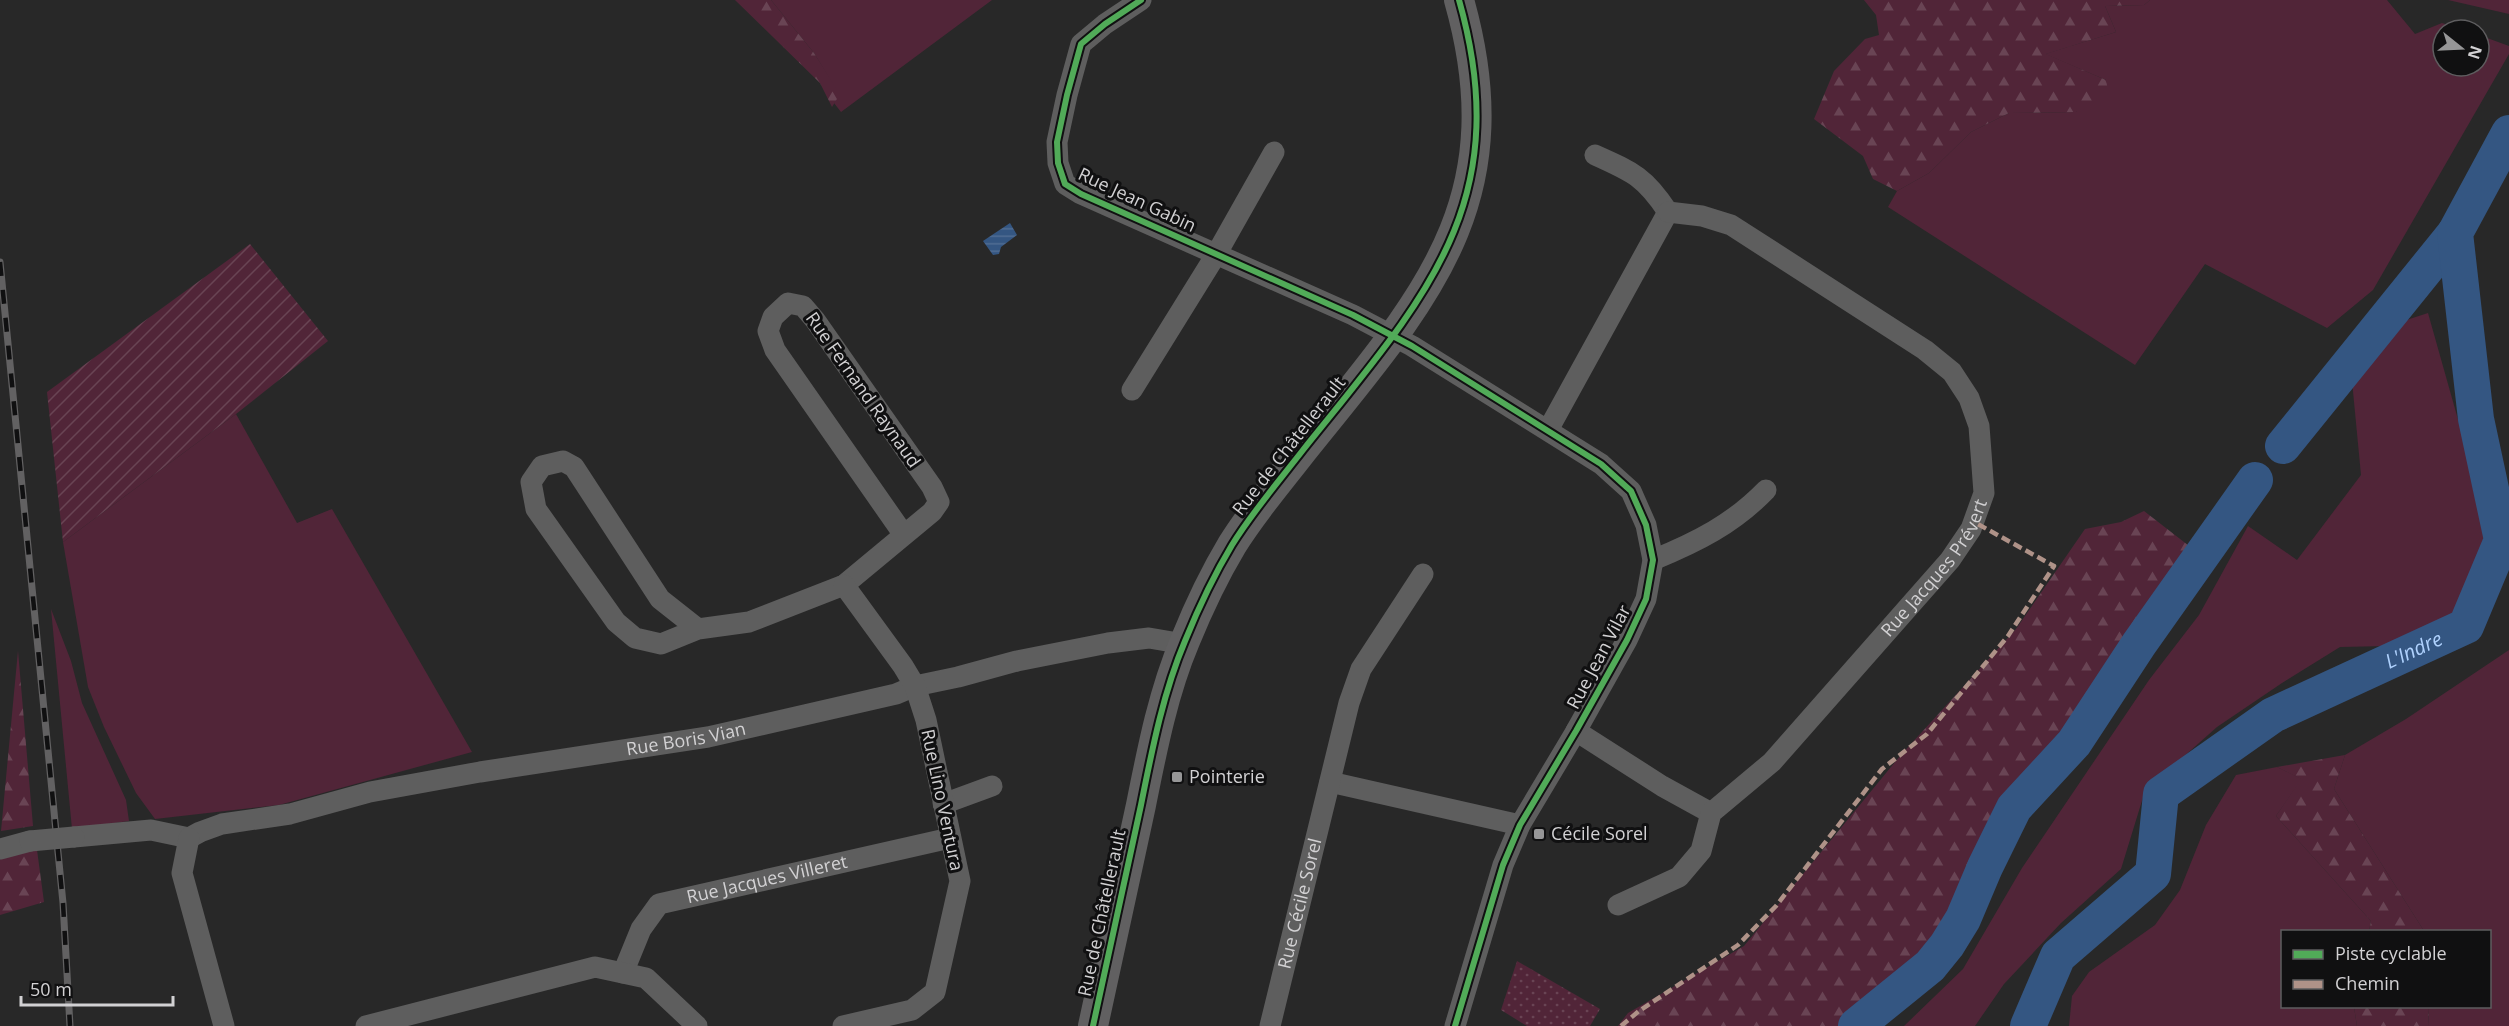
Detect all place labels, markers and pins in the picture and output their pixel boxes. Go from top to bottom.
place label: Pointerie [1189,764,1265,788]
marker: Pointerie [1170,770,1184,784]
place label: Cécile Sorel [1551,821,1648,845]
marker: Cécile Sorel [1532,827,1546,841]

